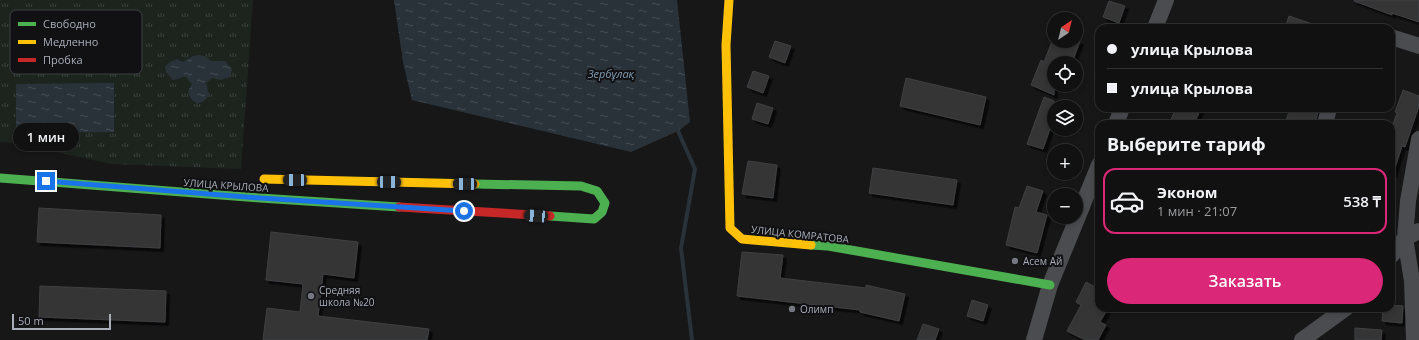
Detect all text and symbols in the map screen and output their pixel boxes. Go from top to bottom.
legend [10,10,142,74]
north arrow [1047,12,1083,48]
map controls [1047,12,1083,224]
text: Свободно [43,16,96,31]
text: Медленно [43,34,99,49]
text: улица Крылова [1131,39,1253,59]
text: Пробка [43,52,83,67]
button: locate [1047,56,1083,92]
water label: Зербұлақ [587,66,635,81]
text: улица Крылова [1131,78,1253,98]
button: layers [1047,100,1083,136]
callout: 1 мин [13,123,79,151]
text: 1 мин [27,128,65,146]
text: Выберите тариф [1107,132,1266,156]
button: + [1047,144,1083,180]
route end [37,172,55,190]
car [283,174,307,186]
street label: УЛИЦА КРЫЛОВА [183,175,270,195]
car [377,176,401,188]
car [453,178,477,190]
text: Эконом [1157,182,1217,202]
icon: car [1109,183,1145,219]
button: − [1047,188,1083,224]
text: 538 ₸ [1343,191,1381,211]
route start [455,202,473,220]
text: 1 мин · 21:07 [1157,202,1237,220]
car [524,209,548,223]
street label: УЛИЦА КОМРАТОВА [750,222,850,246]
place label: Асем Ай [1023,254,1062,268]
marker: Асем Ай [1010,256,1020,266]
button: Заказать [1107,258,1383,304]
place label: Средняя школа №20 [319,283,375,309]
marker: Средняя школа №20 [306,291,316,301]
place label: Олимп [800,302,833,316]
marker: Олимп [787,304,797,314]
scale bar [12,312,111,331]
text: 50 m [18,313,44,328]

